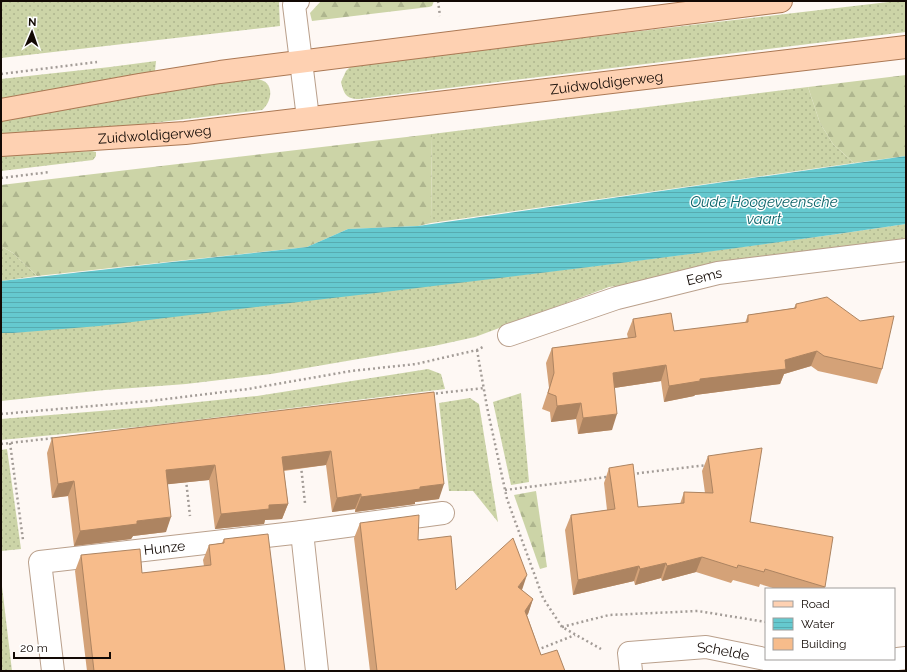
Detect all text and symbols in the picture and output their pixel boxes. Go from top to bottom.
north arrow [12,12,52,52]
text: N [28,16,37,29]
street label: Zuidwoldigerweg [549,68,664,97]
street label: Zuidwoldigerweg [97,122,212,147]
water label: Oude Hoogeveensche vaart [690,193,838,228]
street label: Eems [685,265,723,289]
street label: Hunze [143,537,186,558]
legend [765,588,895,660]
text: Road [801,597,830,611]
text: Water [801,617,835,631]
scale bar [14,634,110,660]
text: Building [801,637,847,651]
street label: Schelde [696,639,751,664]
text: 20 m [20,641,48,655]

